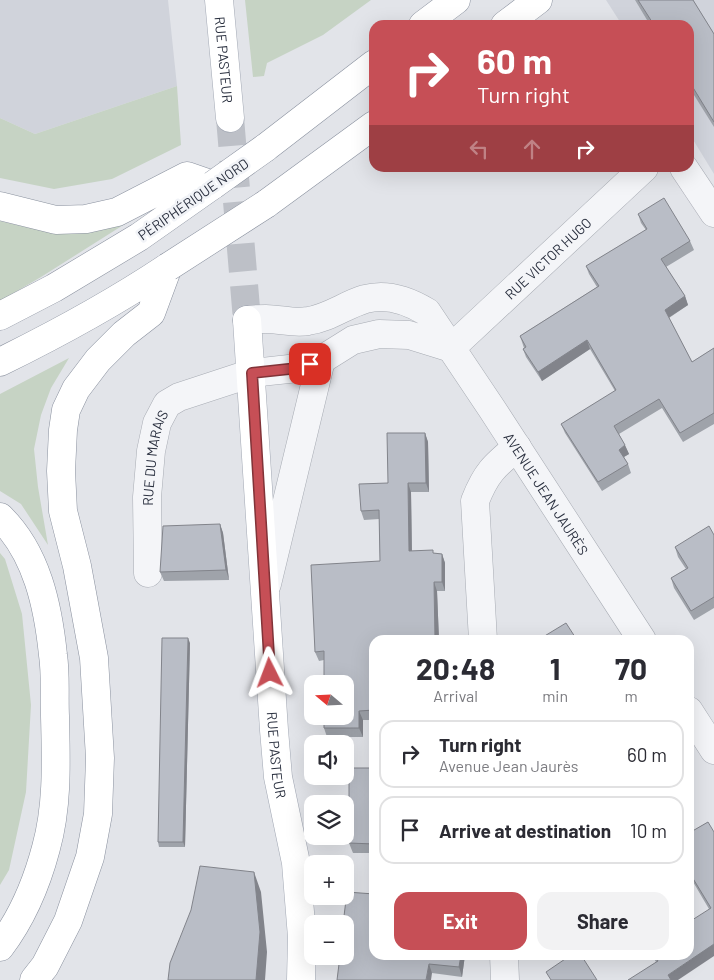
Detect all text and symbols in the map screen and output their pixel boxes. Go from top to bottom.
street label: RUE PASTEUR [212,16,237,104]
text: 60 m [477,39,552,81]
icon: right [394,40,459,105]
text: Turn right [477,81,570,107]
icon: left [465,135,493,163]
icon: ahead [518,135,546,163]
icon: right [571,135,599,163]
street label: PÉRIPHÉRIQUE NORD [135,155,251,243]
street label: RUE VICTOR HUGO [501,214,594,302]
pin [289,343,331,385]
icon: arrive [296,350,324,378]
street label: RUE DU MARAIS [139,407,171,506]
street label: AVENUE JEAN JAURÈS [501,429,593,558]
position arrow [243,646,295,698]
text: 20:48 [416,650,495,686]
text: 1 [550,650,560,686]
text: 70 [615,650,647,686]
north arrow [304,675,354,725]
map controls [304,675,354,965]
text: Arrival [433,686,478,705]
text: min [542,686,568,705]
text: m [624,686,638,705]
street label: RUE PASTEUR [264,711,291,800]
text: Turn right [439,733,521,756]
button: sound [304,735,354,785]
icon: right [396,740,424,768]
text: 60 m [627,743,667,766]
text: Avenue Jean Jaurès [439,756,579,775]
button: layers [304,795,354,845]
icon: arrive [396,816,424,844]
text: Arrive at destination [439,819,611,842]
text: 10 m [630,819,667,842]
button: + [304,855,354,905]
button: Exit [394,892,527,950]
button: Share [537,892,669,950]
button: − [304,915,354,965]

